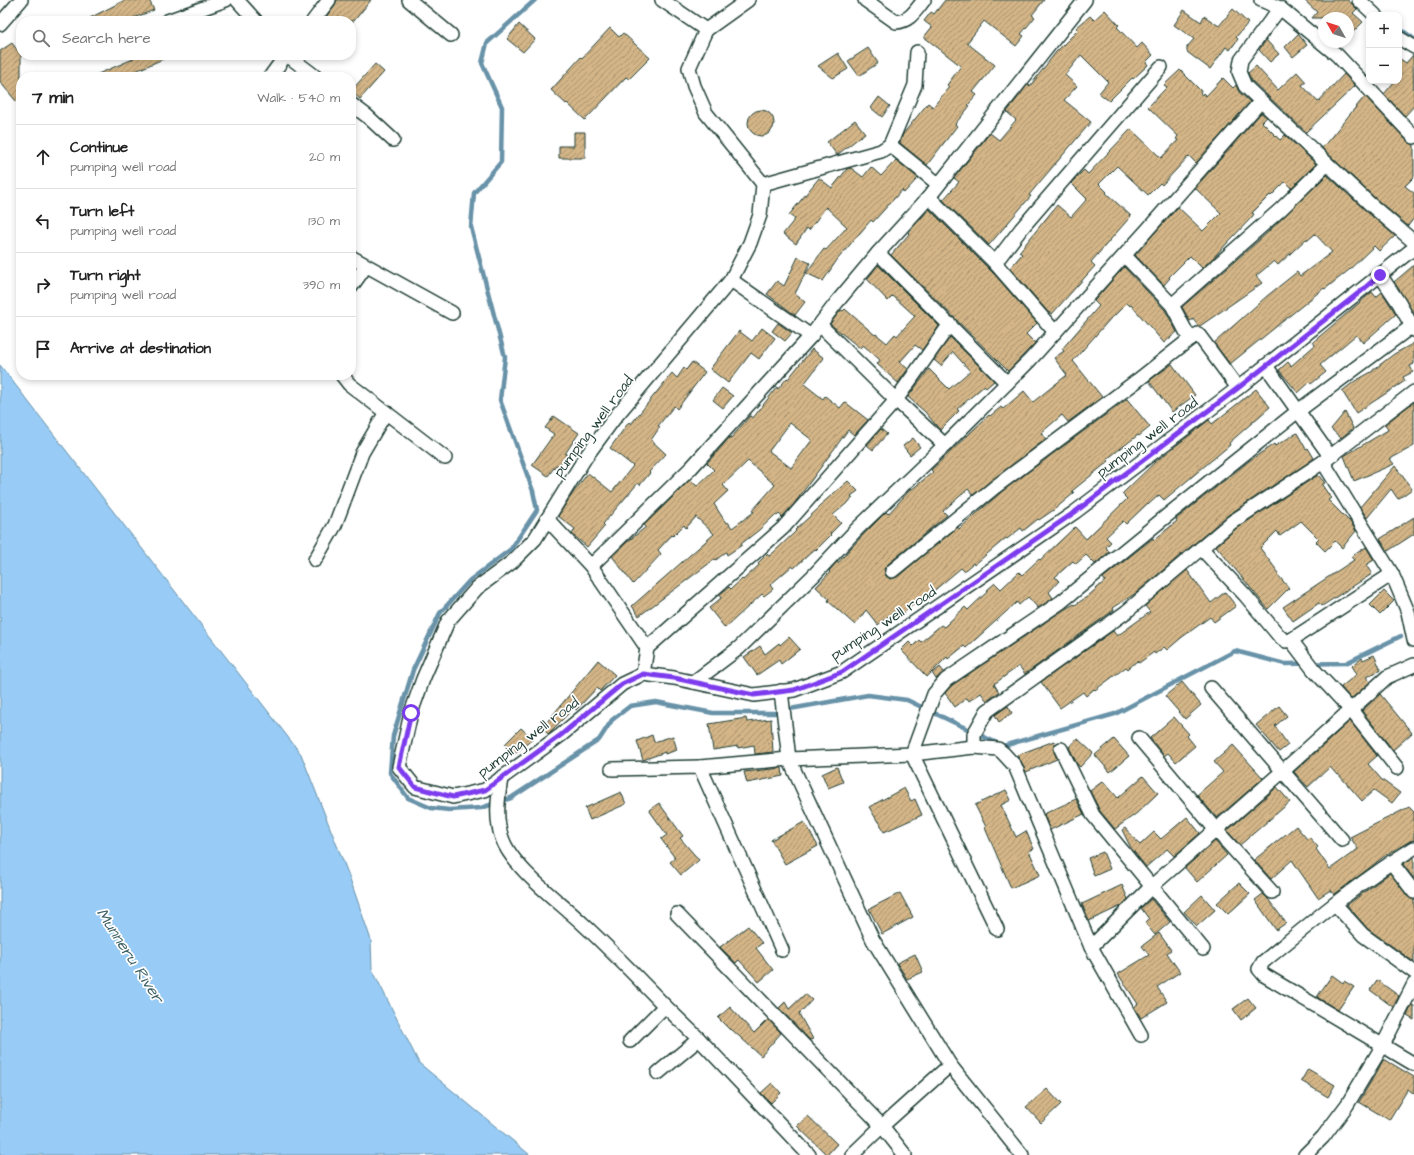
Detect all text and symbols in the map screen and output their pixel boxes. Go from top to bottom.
north arrow [1318,12,1354,48]
map controls [1366,12,1402,84]
button: + [1366,12,1402,48]
search box [16,16,356,60]
icon: search [30,27,52,49]
text: Search here [62,28,151,49]
button: − [1366,48,1402,84]
text: 7 min [32,86,74,110]
text: Walk · 540 m [257,89,340,107]
text: Continue [70,137,128,158]
icon: ahead [32,146,54,168]
text: 20 m [309,148,340,166]
text: pumping well road [70,158,176,176]
text: Turn left [70,201,134,222]
icon: left [32,210,54,232]
text: 130 m [308,212,340,230]
text: pumping well road [70,222,176,240]
text: Turn right [70,265,141,286]
route end [1371,266,1389,284]
icon: right [32,274,54,296]
text: 390 m [302,276,340,294]
text: pumping well road [70,286,176,304]
icon: arrive [32,338,54,360]
text: Arrive at destination [70,338,211,359]
street label: pumping well road [548,371,640,482]
street label: pumping well road [1092,392,1203,483]
street label: pumping well road [826,581,941,666]
street label: pumping well road [473,692,584,783]
route start [402,704,420,722]
water label: Munneru River [91,904,170,1009]

